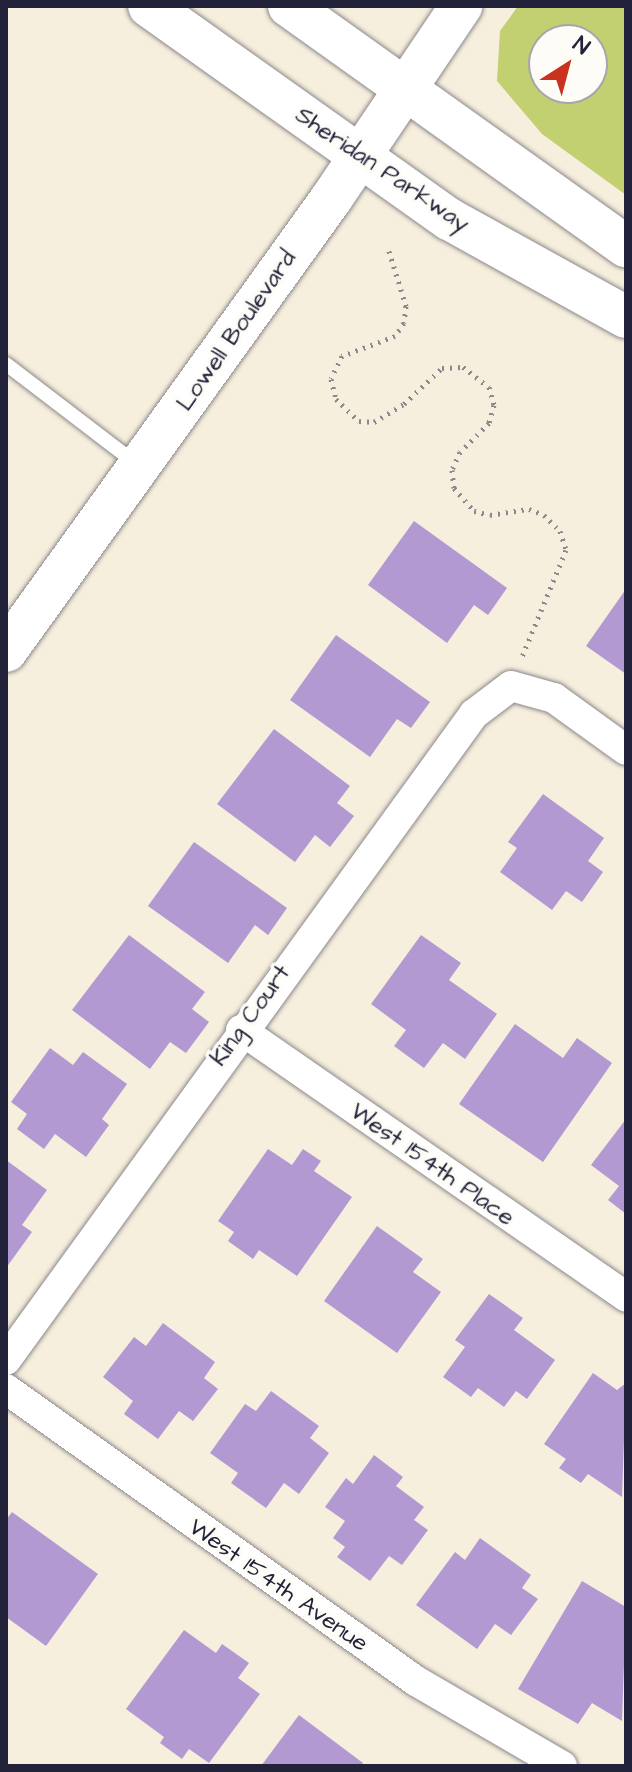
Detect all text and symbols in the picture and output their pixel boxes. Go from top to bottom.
north arrow [528,24,608,104]
text: N [567,29,596,62]
street label: Sheridan Parkway [290,101,474,239]
street label: Lowell Boulevard [171,245,303,417]
street label: King Court [205,960,297,1072]
street label: West 154th Place [344,1098,520,1232]
street label: West 154th Avenue [183,1513,373,1659]

